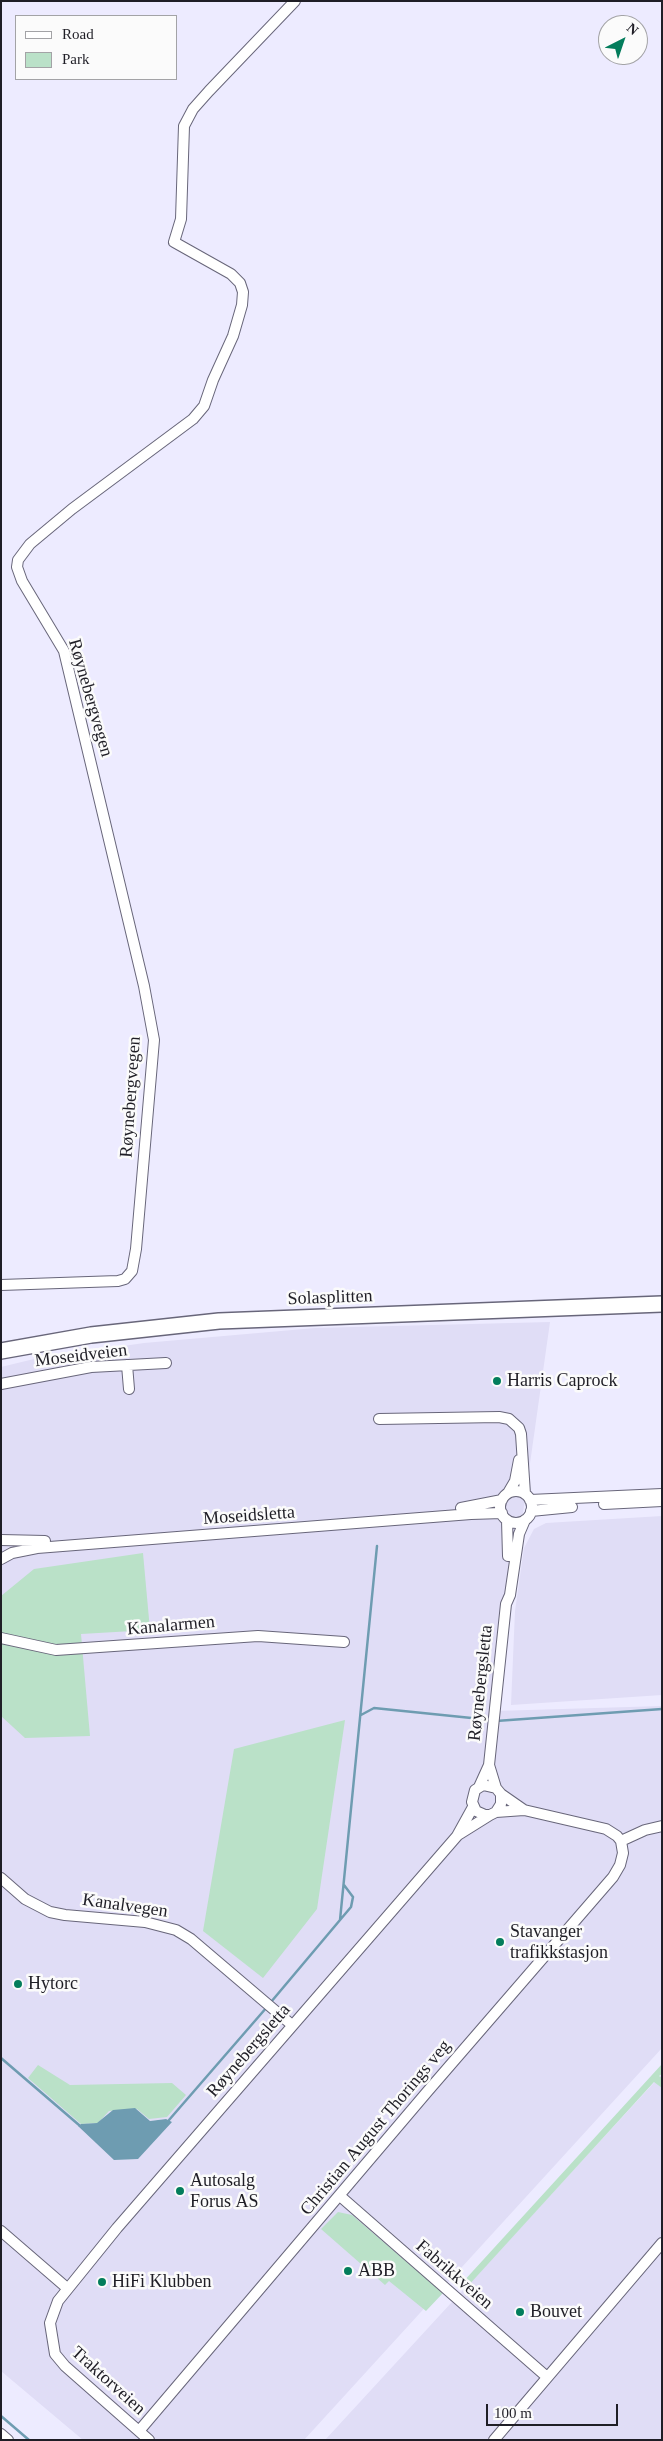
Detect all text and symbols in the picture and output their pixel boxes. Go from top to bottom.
legend [15,15,178,80]
north arrow [598,15,648,65]
text: N [624,20,641,38]
text: Road [62,26,94,42]
text: Park [62,51,90,67]
street label: Røynebergvegen [63,637,117,759]
street label: Røynebergvegen [116,1036,146,1158]
street label: Solasplitten [287,1286,373,1310]
street label: Moseidveien [34,1340,128,1372]
place label: Harris Caprock [507,1370,617,1392]
marker: Harris Caprock [491,1375,503,1387]
street label: Moseidsletta [202,1502,296,1530]
street label: Kanalarmen [126,1611,216,1641]
street label: Røynebergsletta [464,1624,498,1742]
street label: Kanalvegen [81,1889,169,1923]
place label: Stavanger trafikkstasjon [510,1921,608,1964]
marker: Stavanger trafikkstasjon [494,1936,506,1948]
place label: Hytorc [28,1973,78,1995]
marker: Hytorc [12,1978,24,1990]
street label: Røynebergsletta [203,2000,295,2102]
street label: Christian August Thorings veg [296,2036,456,2220]
place label: Autosalg Forus AS [190,2170,259,2212]
marker: Autosalg Forus AS [174,2185,186,2197]
street label: Fabrikkveien [411,2236,497,2314]
place label: ABB [358,2260,395,2282]
marker: ABB [342,2265,354,2277]
place label: HiFi Klubben [112,2271,212,2293]
marker: HiFi Klubben [96,2276,108,2288]
place label: Bouvet [530,2301,582,2323]
marker: Bouvet [514,2306,526,2318]
street label: Traktorveien [66,2342,150,2420]
scale bar [488,2394,620,2426]
text: 100 m [494,2405,532,2421]

